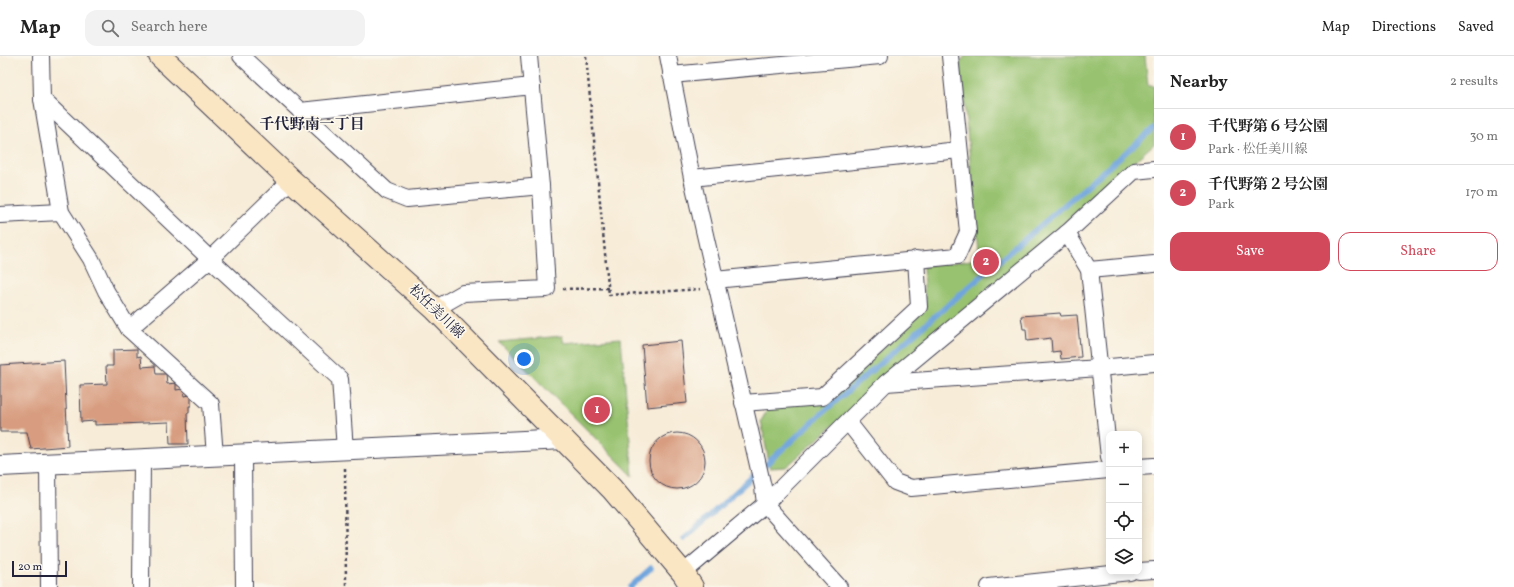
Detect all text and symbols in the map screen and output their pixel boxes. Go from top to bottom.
search box [85,10,365,46]
text: Map [20,15,61,41]
icon: search [99,17,121,39]
text: Search here [131,17,208,38]
text: Map [1322,18,1350,37]
text: Directions [1372,18,1436,37]
text: Saved [1458,18,1494,37]
text: Nearby [1170,71,1228,94]
text: 2 results [1450,73,1498,91]
district label: 千代野南一丁目 [259,115,365,136]
text: 千代野第６号公園 [1208,117,1328,138]
text: 1 [1180,128,1186,146]
text: 30 m [1470,128,1498,146]
text: Park · 松任美川線 [1208,141,1307,159]
text: 千代野第２号公園 [1208,175,1328,196]
text: 2 [1180,184,1186,202]
text: 170 m [1465,184,1498,202]
text: Park [1208,196,1235,214]
button: Save [1170,232,1330,271]
button: Share [1338,232,1498,271]
pin: 2 [973,247,999,277]
street label: 松任美川線 [404,281,468,343]
your location [514,349,534,369]
pin: 1 [584,395,610,425]
map controls [1106,431,1142,575]
button: + [1106,431,1142,467]
button: − [1106,467,1142,503]
button: locate [1106,503,1142,539]
button: layers [1106,539,1142,575]
scale bar [12,559,67,578]
text: 20 m [18,560,42,575]

